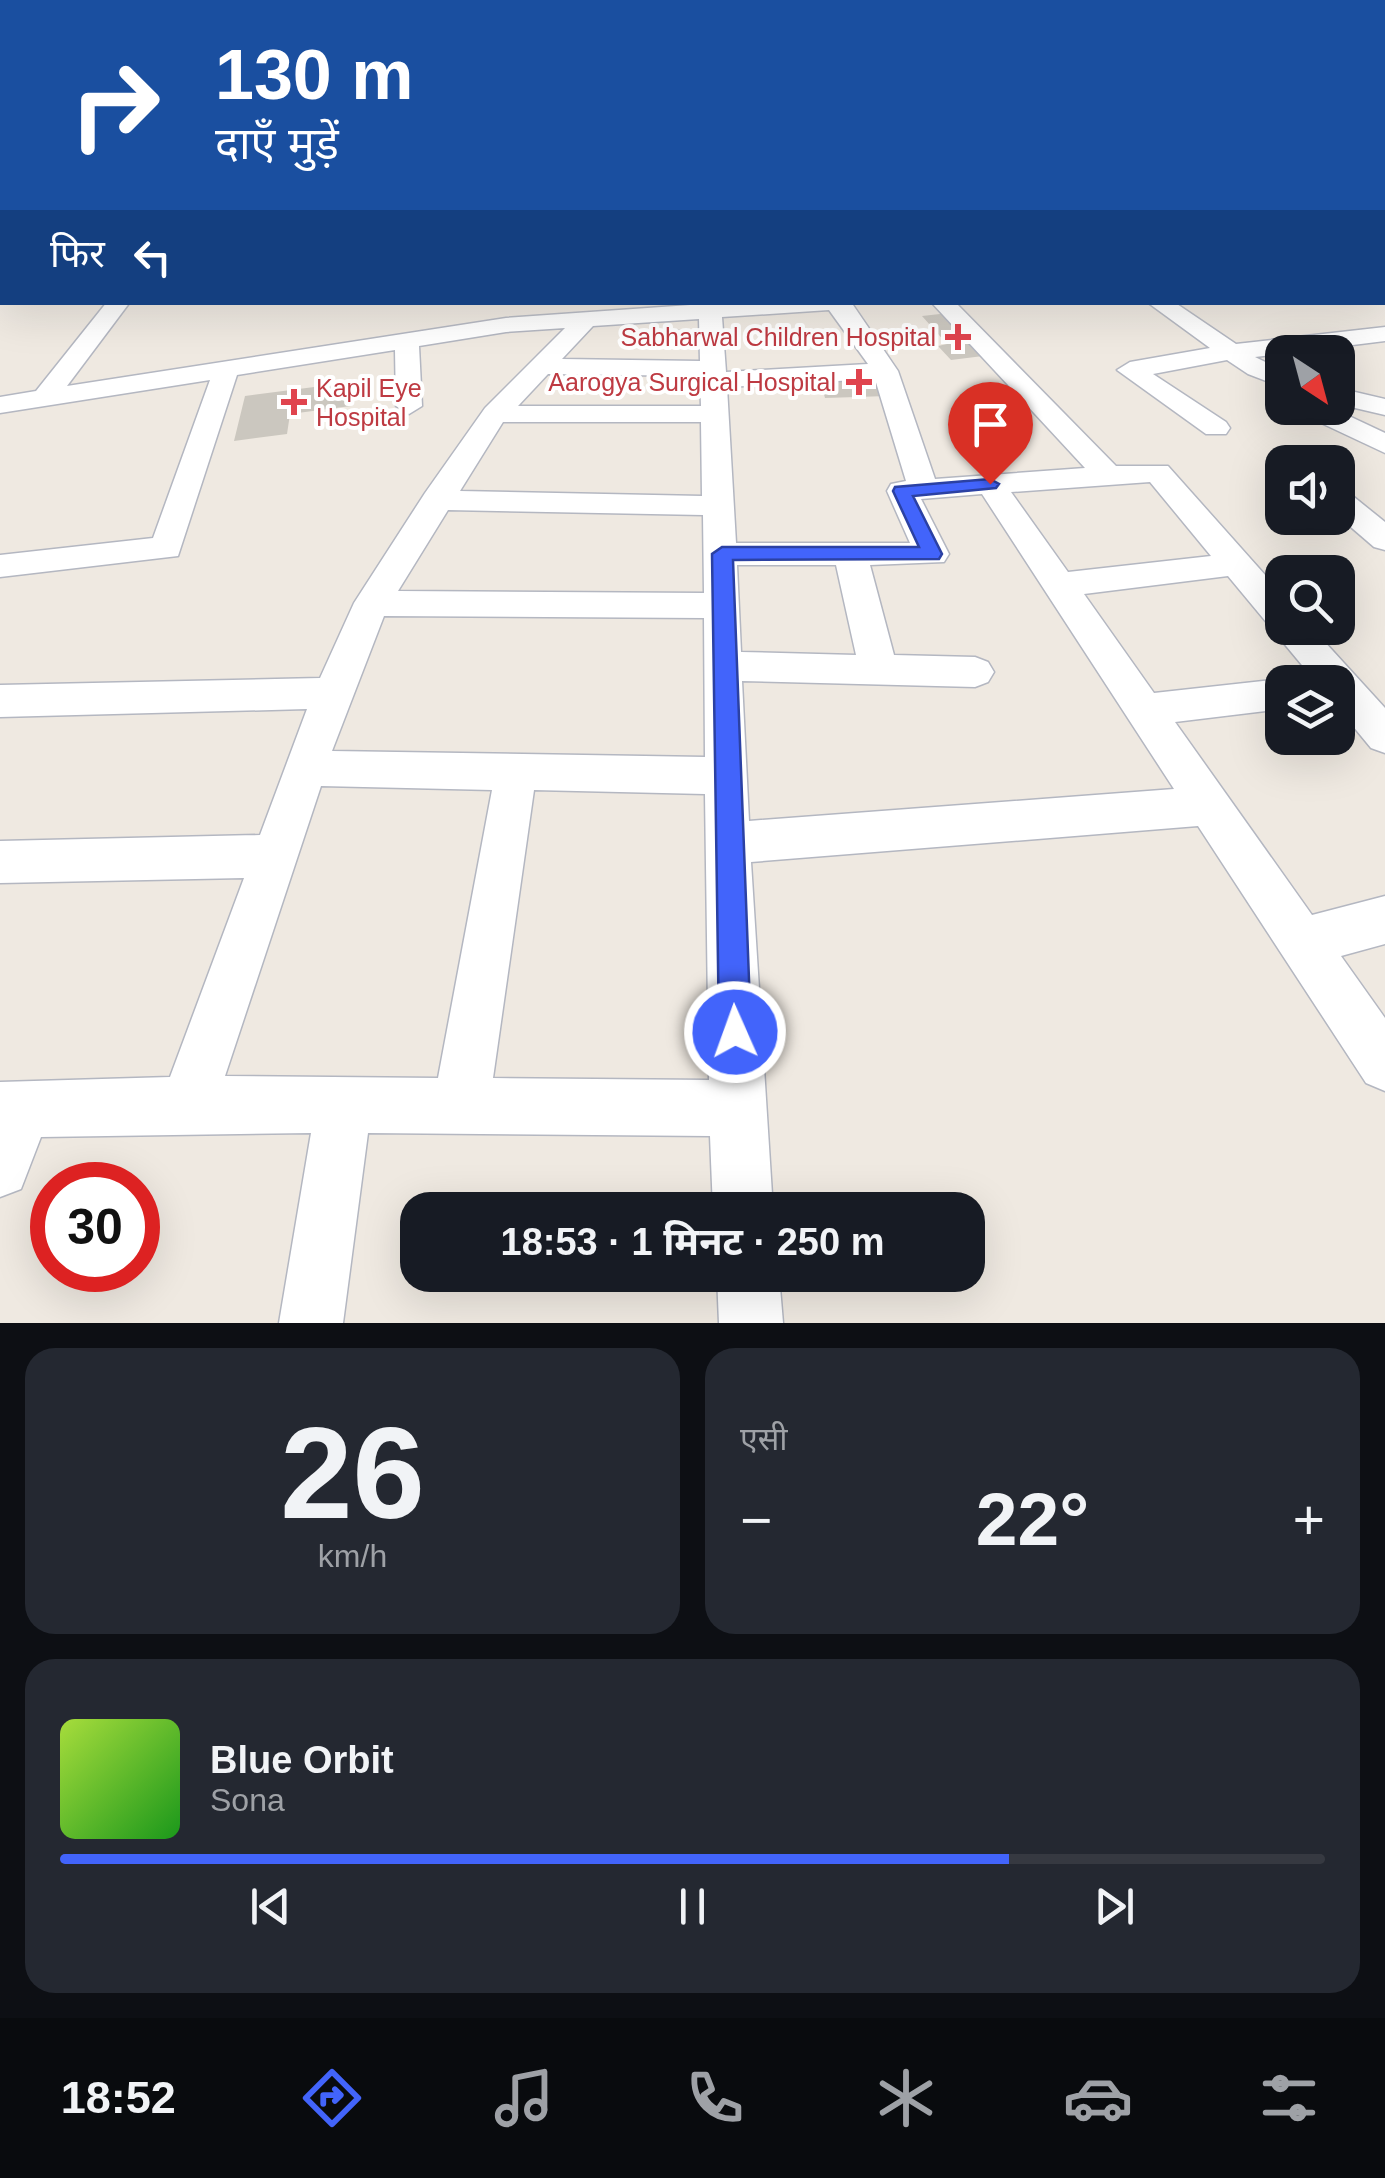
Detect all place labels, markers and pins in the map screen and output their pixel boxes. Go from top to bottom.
place label: Sabharwal Children Hospital [621,323,936,351]
marker: Sabharwal Children Hospital [945,324,971,350]
place label: Aarogya Surgical Hospital [548,368,836,396]
marker: Aarogya Surgical Hospital [846,369,872,395]
place label: Kapil Eye Hospital [316,374,422,431]
pin [948,382,1033,485]
marker: Kapil Eye Hospital [281,389,307,415]

